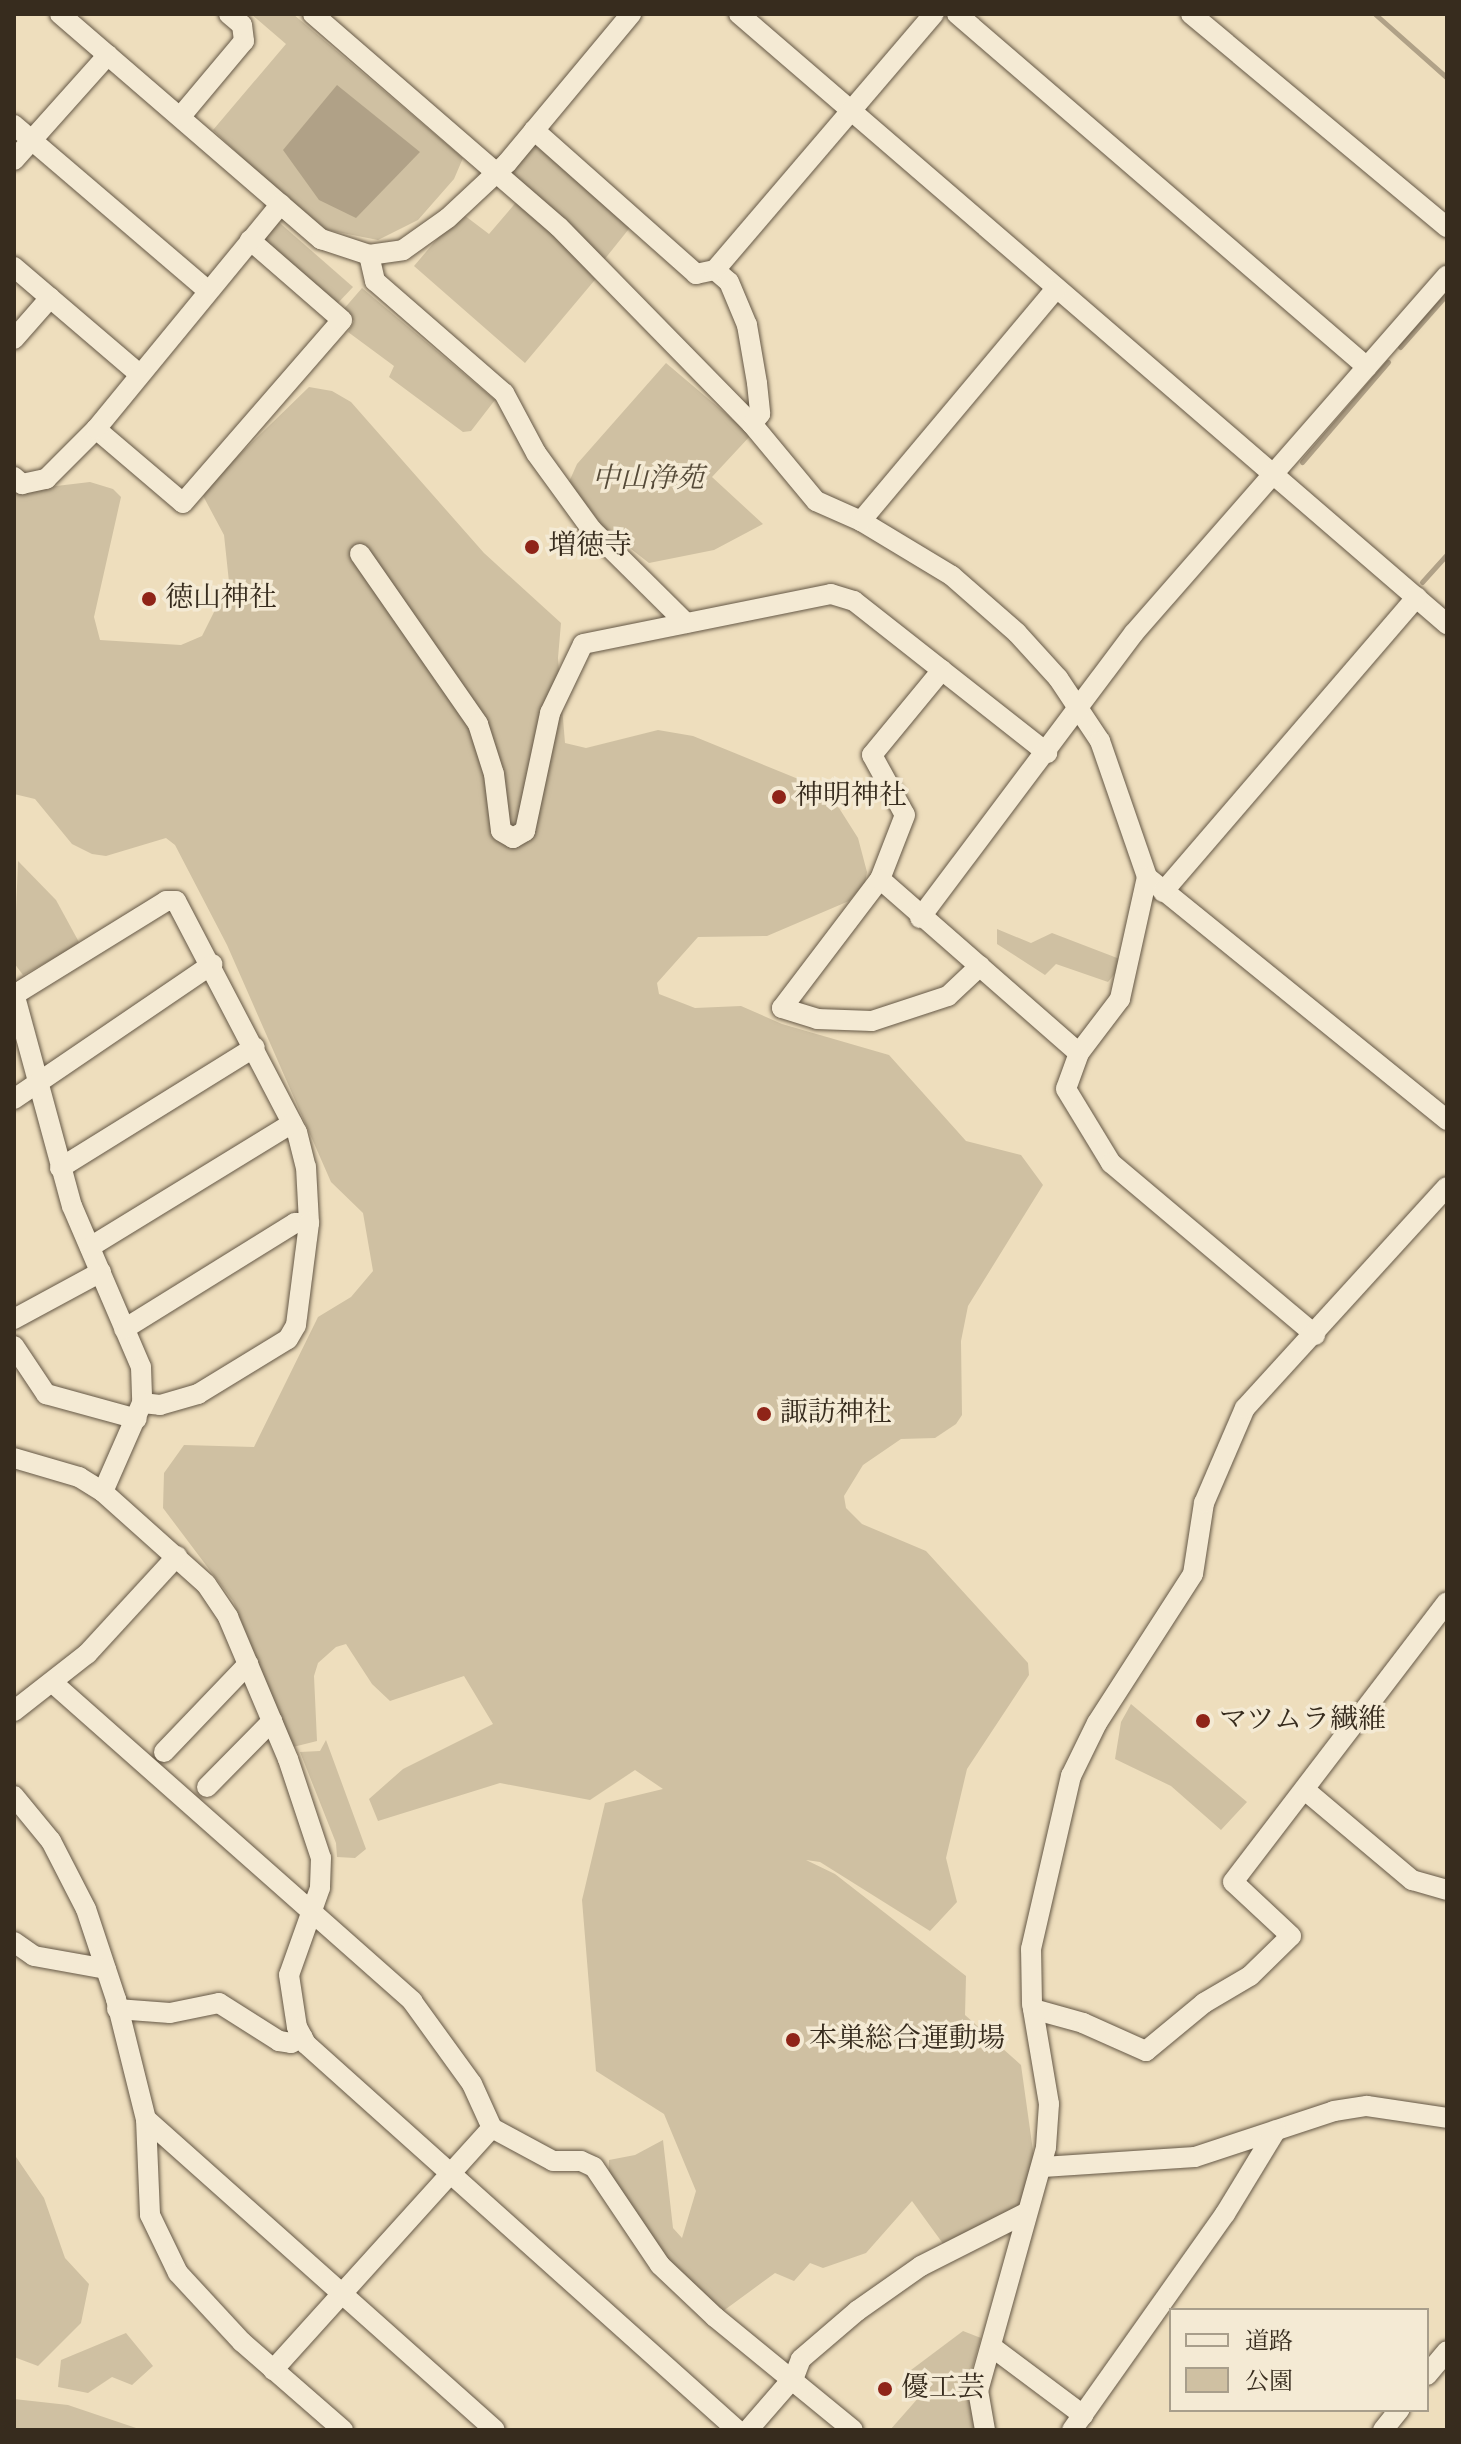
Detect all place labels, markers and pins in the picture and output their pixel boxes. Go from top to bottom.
place label: 増徳寺 [548,530,632,564]
marker: 増徳寺 [523,538,541,556]
place label: 徳山神社 [165,582,277,616]
marker: 徳山神社 [140,590,158,608]
place label: 神明神社 [795,780,907,814]
marker: 神明神社 [770,788,788,806]
place label: 諏訪神社 [780,1397,892,1431]
marker: 諏訪神社 [755,1405,773,1423]
place label: マツムラ繊維 [1219,1704,1387,1738]
marker: マツムラ繊維 [1194,1712,1212,1730]
place label: 本巣総合運動場 [809,2023,1005,2057]
marker: 本巣総合運動場 [784,2031,802,2049]
place label: 優工芸 [901,2372,985,2406]
marker: 優工芸 [876,2380,894,2398]

